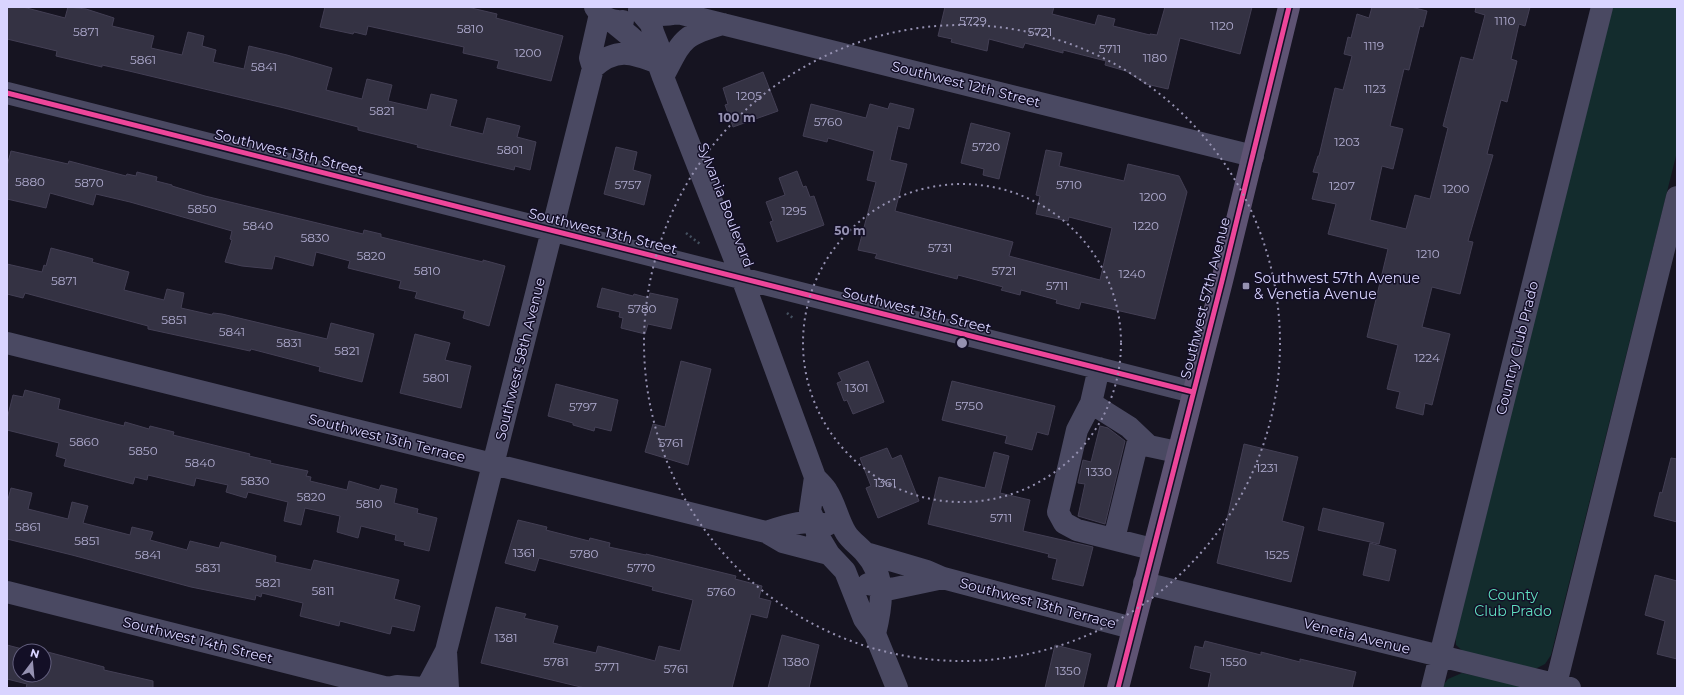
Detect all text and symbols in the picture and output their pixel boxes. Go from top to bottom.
house number: 5729 [959,13,987,28]
house number: 1110 [1495,13,1516,28]
house number: 1120 [1210,18,1234,33]
house number: 5810 [457,21,483,36]
house number: 5871 [73,24,99,39]
house number: 5721 [1028,24,1052,39]
house number: 1119 [1364,38,1384,53]
house number: 5711 [1099,41,1121,56]
house number: 1200 [514,45,542,60]
house number: 1180 [1143,50,1167,65]
house number: 5861 [130,52,156,67]
street label: Southwest 12th Street [890,57,1043,111]
house number: 5841 [251,59,277,74]
house number: 1123 [1364,81,1386,96]
house number: 1205 [736,88,762,103]
house number: 5821 [369,103,395,118]
text: 100 m [719,110,755,125]
house number: 5760 [814,114,842,129]
street label: Southwest 13th Street [213,125,366,179]
house number: 1203 [1334,134,1360,149]
house number: 5720 [972,139,1000,154]
street label: Sylvania Boulevard [694,140,758,270]
house number: 5801 [497,142,523,157]
house number: 5880 [15,174,45,189]
house number: 5870 [74,175,104,190]
house number: 5757 [614,177,642,192]
house number: 5710 [1056,177,1082,192]
house number: 1207 [1329,178,1355,193]
house number: 1200 [1442,181,1470,196]
house number: 1200 [1139,189,1167,204]
house number: 5850 [187,201,217,216]
house number: 1295 [781,203,807,218]
street label: Southwest 13th Street [527,204,680,258]
street label: Southwest 57th Avenue [1176,215,1234,381]
house number: 5840 [243,218,273,233]
house number: 1220 [1133,218,1159,233]
text: 50 m [834,223,866,238]
house number: 5830 [300,230,330,245]
house number: 5731 [928,240,952,255]
house number: 1210 [1416,246,1440,261]
house number: 5820 [356,248,386,263]
house number: 5810 [414,263,440,278]
house number: 5721 [992,263,1016,278]
house number: 1240 [1119,266,1145,281]
place label: Southwest 57th Avenue & Venetia Avenue [1254,269,1420,303]
house number: 5871 [51,273,77,288]
street label: Southwest 58th Avenue [491,276,549,442]
house number: 5711 [1046,278,1068,293]
street label: Country Club Prado [1492,279,1542,417]
marker: Southwest 57th Avenue & Venetia Avenue [1241,281,1251,291]
street label: Southwest 13th Street [841,283,994,337]
house number: 5780 [627,301,657,316]
house number: 5851 [161,312,187,327]
house number: 5841 [219,324,245,339]
house number: 5831 [276,335,302,350]
centre of rings [955,336,969,350]
house number: 5821 [334,343,360,358]
house number: 1224 [1414,350,1440,365]
house number: 5801 [423,370,449,385]
house number: 1301 [845,380,869,395]
house number: 5750 [955,398,983,413]
house number: 5797 [569,399,597,414]
street label: Southwest 13th Terrace [307,410,467,466]
house number: 5860 [69,434,99,449]
house number: 5761 [658,435,684,450]
house number: 5850 [128,443,158,458]
house number: 5840 [185,455,215,470]
house number: 1231 [1256,460,1278,475]
house number: 1330 [1086,464,1112,479]
house number: 5830 [240,473,270,488]
house number: 1361 [874,475,896,490]
house number: 5820 [296,489,326,504]
house number: 5810 [356,496,382,511]
house number: 5711 [990,510,1012,525]
house number: 5861 [15,519,41,534]
house number: 5851 [74,533,100,548]
house number: 1361 [513,545,535,560]
house number: 5780 [569,546,599,561]
house number: 5841 [135,547,161,562]
house number: 1525 [1265,547,1290,562]
house number: 5831 [195,560,221,575]
house number: 5770 [627,560,655,575]
street label: Southwest 13th Terrace [958,573,1118,633]
house number: 5821 [255,575,281,590]
house number: 5811 [311,583,335,598]
house number: 5760 [707,584,735,599]
park label: County Club Prado [1474,586,1552,620]
street label: Southwest 14th Street [121,613,275,667]
street label: Venetia Avenue [1302,614,1412,658]
house number: 1381 [494,630,518,645]
north arrow [12,643,52,683]
text: N [29,645,41,661]
house number: 5781 [543,654,569,669]
house number: 1380 [783,654,809,669]
house number: 1550 [1221,654,1247,669]
house number: 5771 [594,659,620,674]
house number: 5761 [663,661,689,676]
house number: 1350 [1055,663,1081,678]

